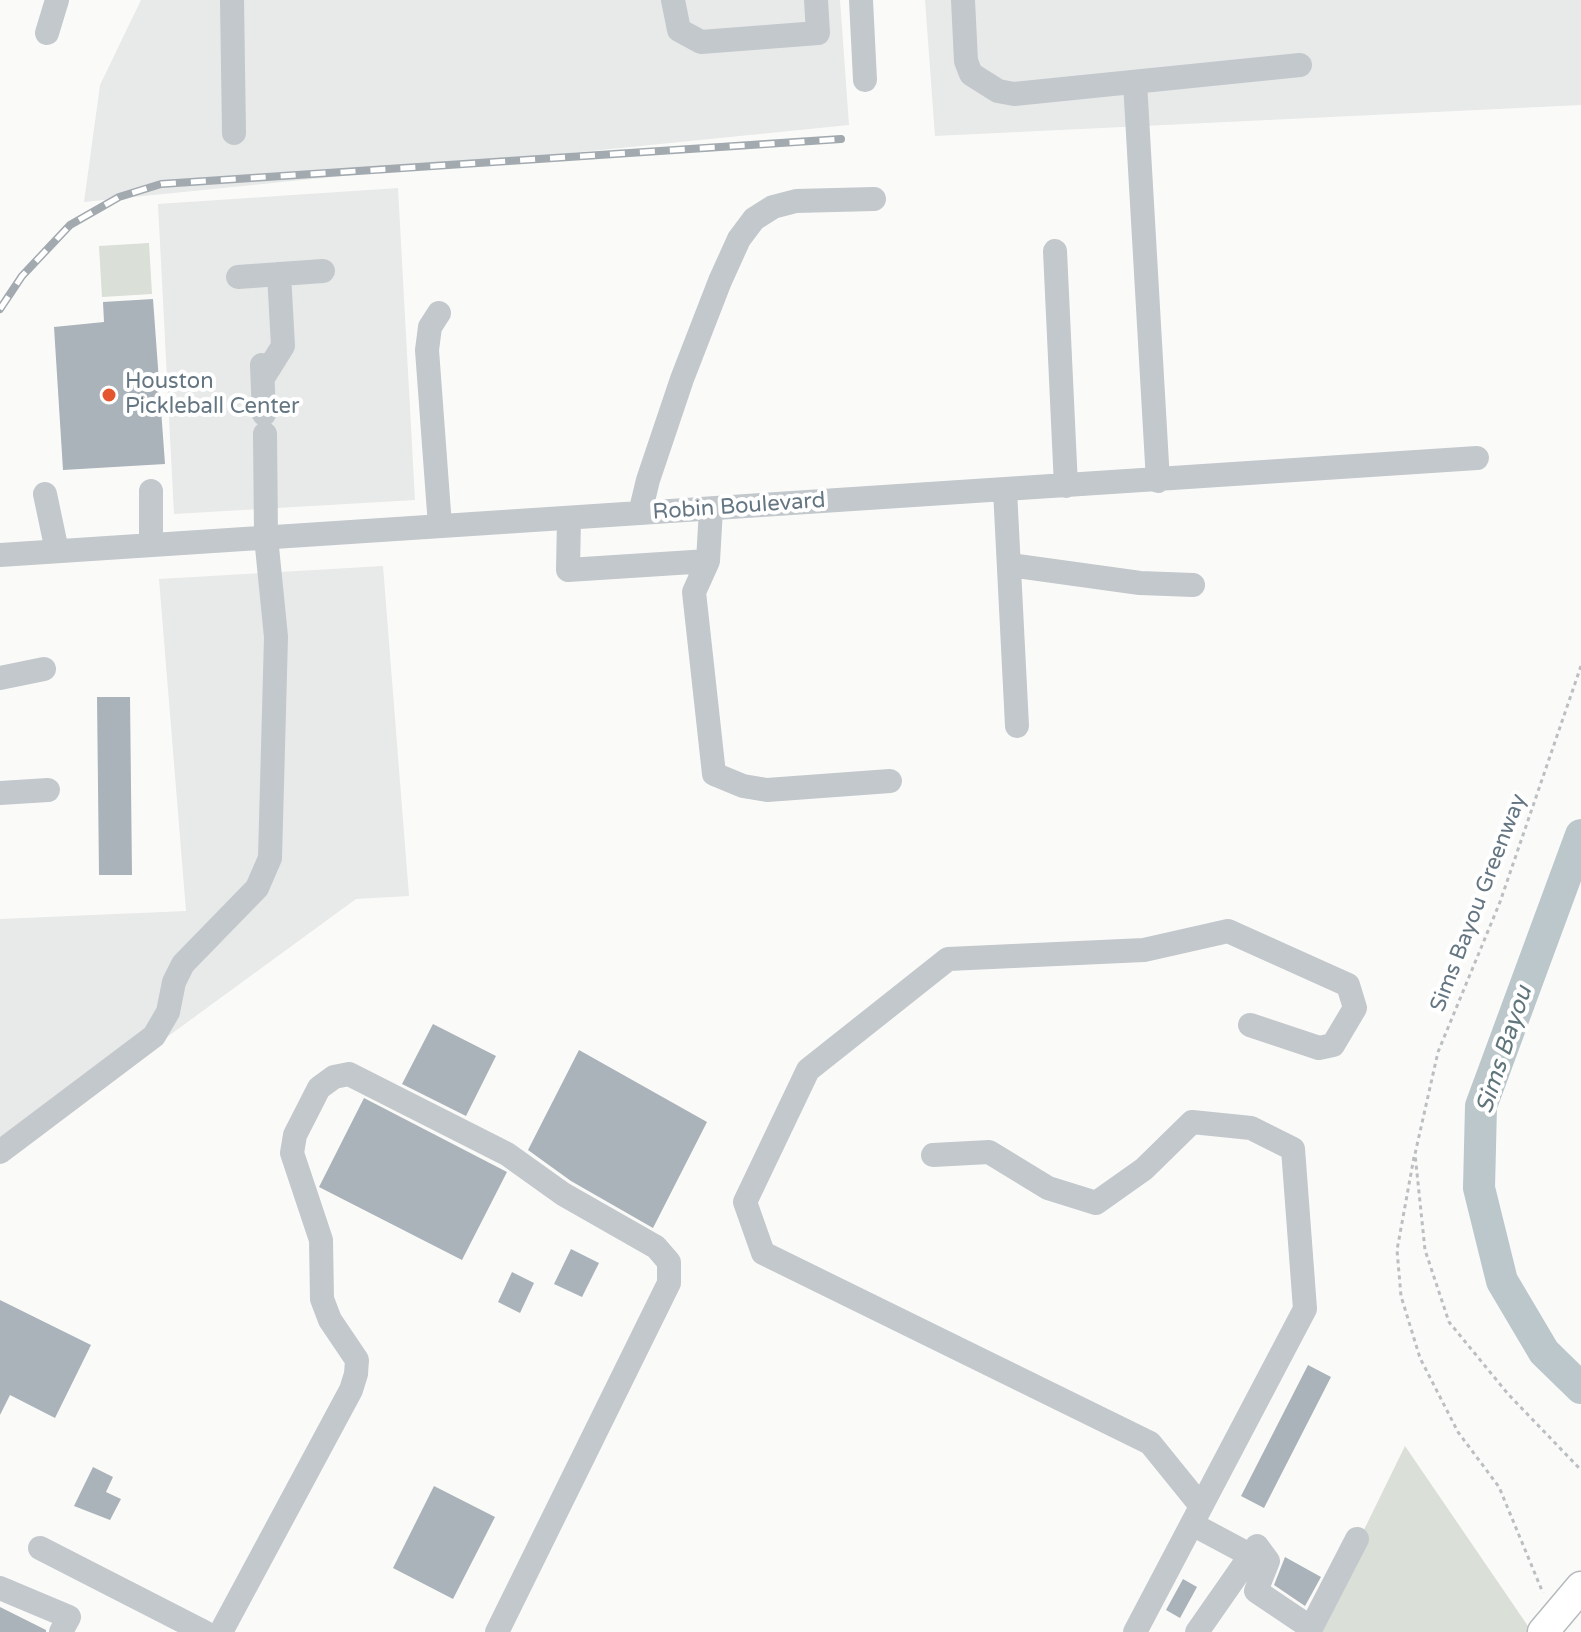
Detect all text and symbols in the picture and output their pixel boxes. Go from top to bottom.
place label: Houston Pickleball Center [125,369,299,420]
marker: Houston Pickleball Center [100,386,118,404]
street label: Robin Boulevard [652,488,826,526]
street label: Sims Bayou Greenway [1425,790,1533,1016]
water label: Sims Bayou [1471,983,1539,1117]

